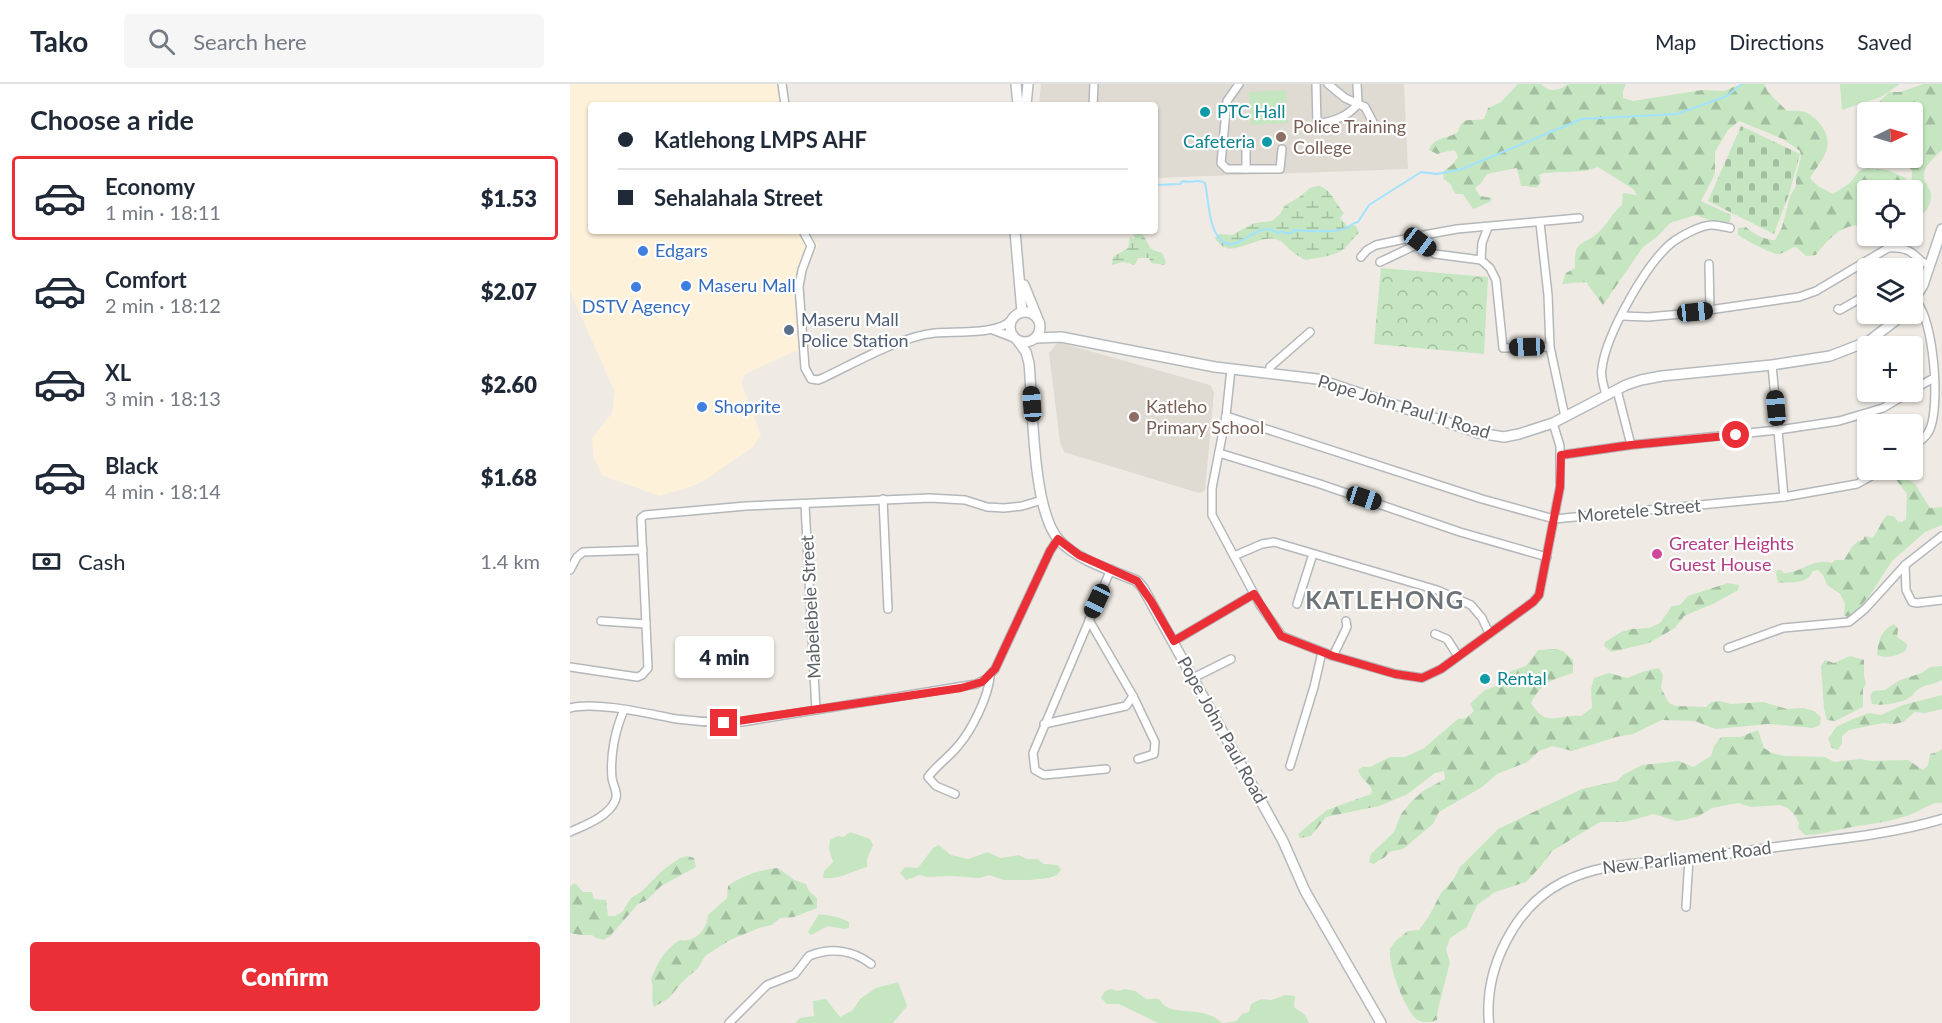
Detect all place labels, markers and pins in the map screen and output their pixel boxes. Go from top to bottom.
place label: PTC Hall [1217,100,1285,122]
marker: PTC Hall [1198,105,1212,119]
place label: Police Training College [1293,115,1406,158]
place label: Cafeteria [1183,130,1255,152]
marker: Police Training College [1274,130,1288,144]
marker: Cafeteria [1260,135,1274,149]
place label: Edgars [655,239,708,261]
marker: Edgars [636,244,650,258]
place label: Maseru Mall [698,274,796,296]
marker: Maseru Mall [679,279,693,293]
marker: DSTV Agency [629,280,643,294]
place label: DSTV Agency [582,295,691,317]
place label: Maseru Mall Police Station [801,308,909,351]
marker: Maseru Mall Police Station [782,323,796,337]
place label: Shoprite [714,395,781,417]
place label: Katleho Primary School [1146,395,1264,438]
marker: Shoprite [695,400,709,414]
marker: Katleho Primary School [1127,410,1141,424]
place label: Greater Heights Guest House [1669,532,1794,575]
marker: Greater Heights Guest House [1650,547,1664,561]
place label: Rental [1497,667,1547,689]
marker: Rental [1478,672,1492,686]

